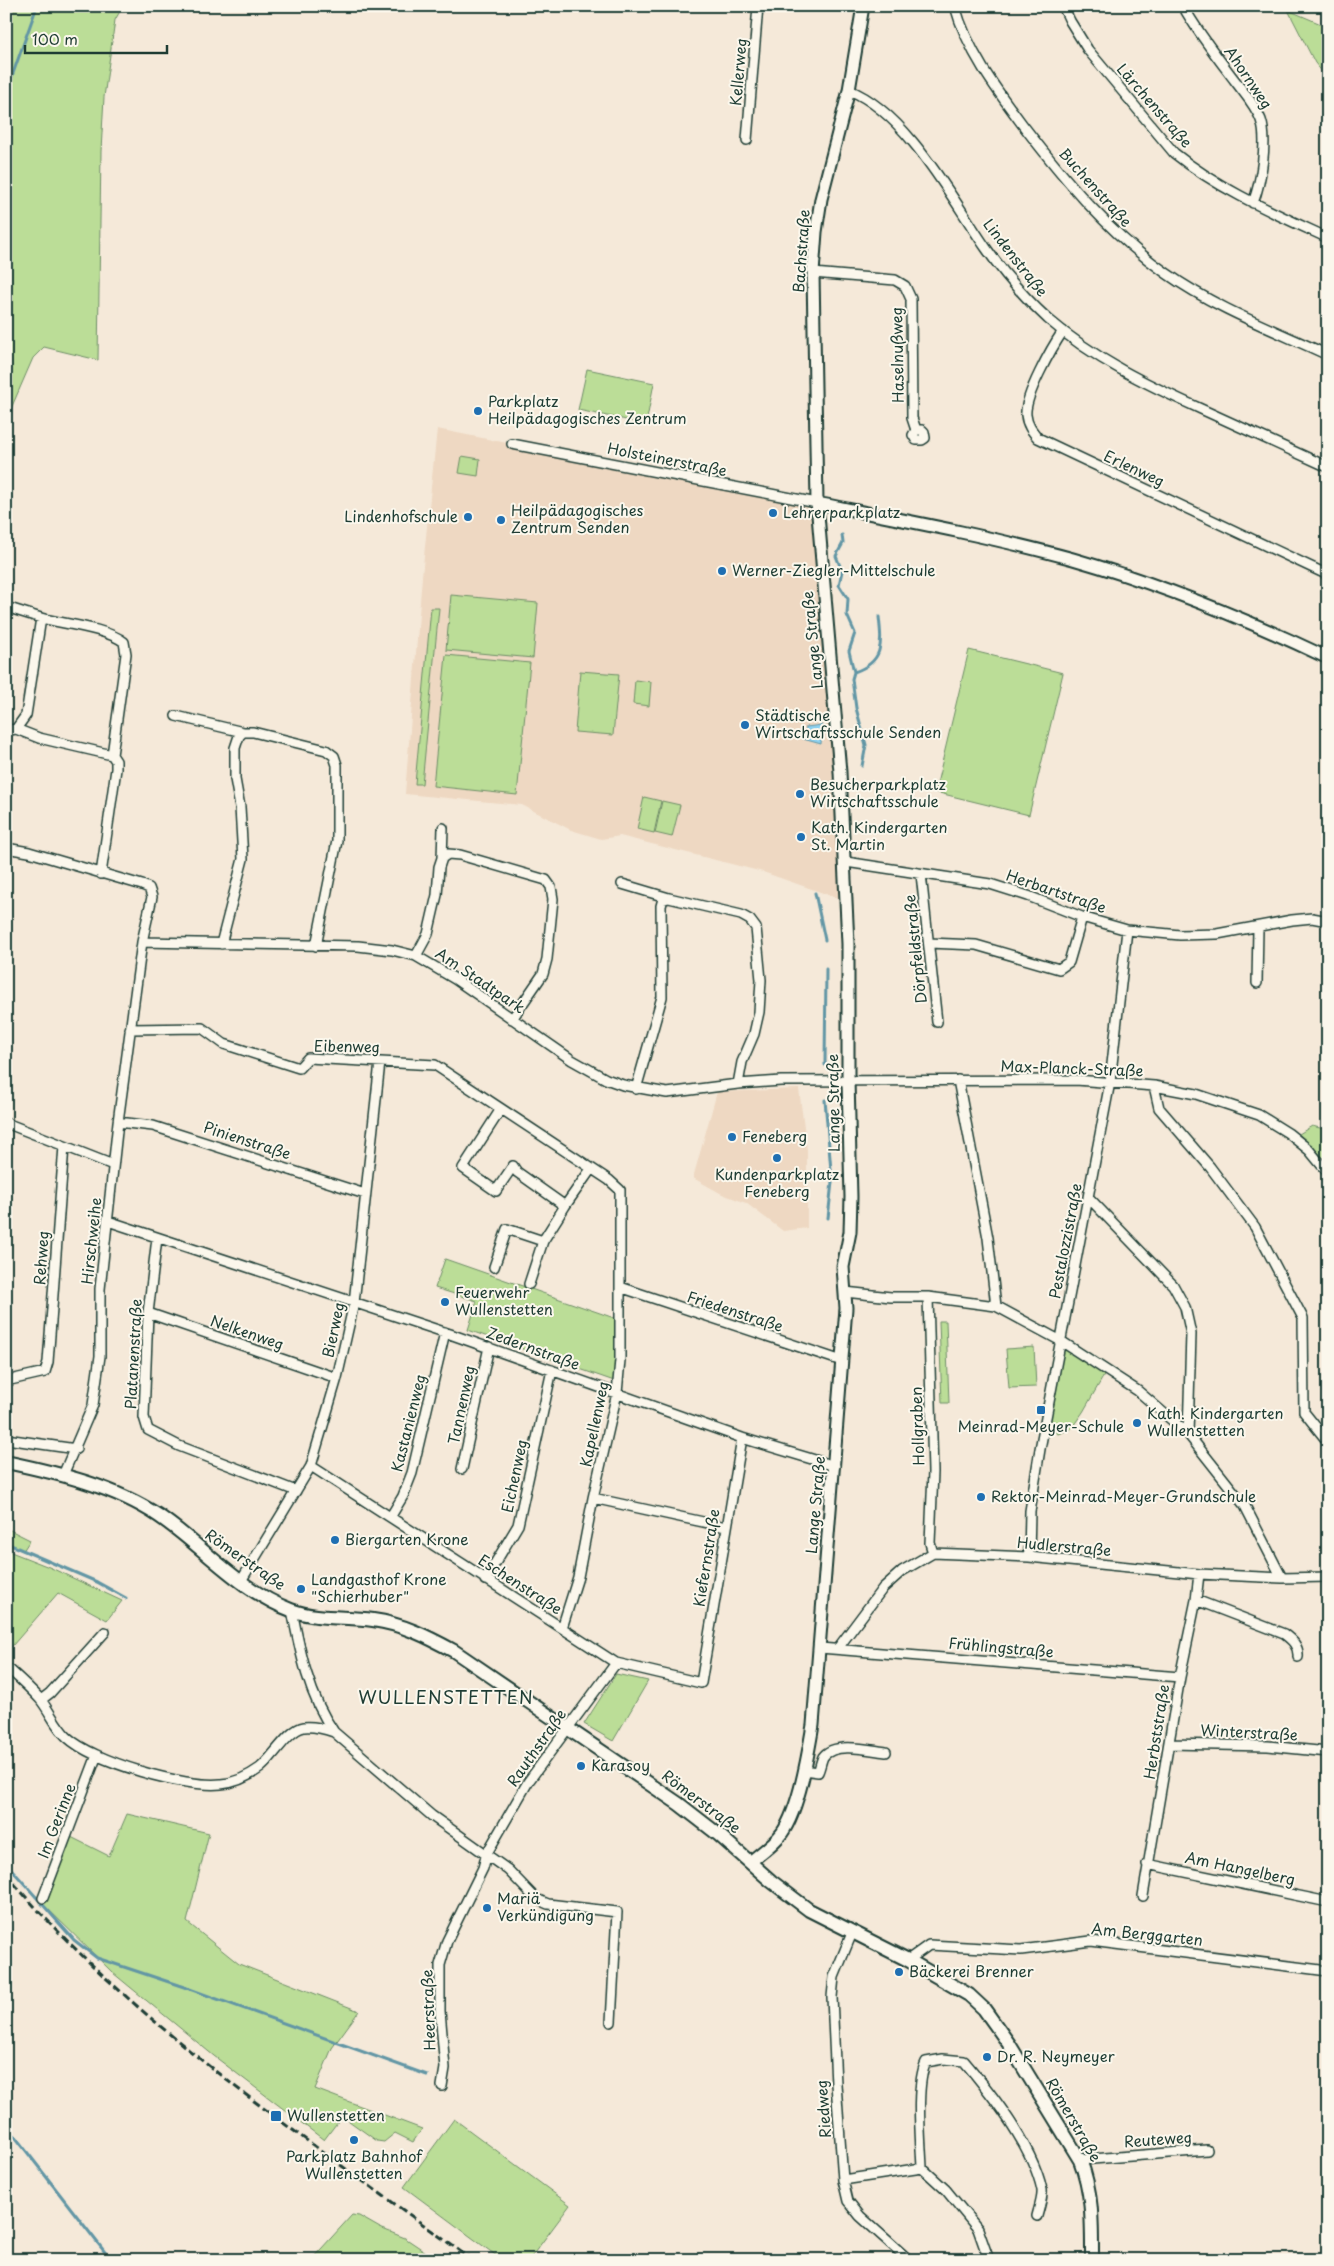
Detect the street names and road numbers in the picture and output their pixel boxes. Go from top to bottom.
street label: Kellerweg [723,37,752,107]
street label: Ahornweg [1220,41,1279,113]
street label: Lärchenstraße [1112,58,1198,152]
street label: Buchenstraße [1054,142,1138,232]
street label: Bachstraße [786,208,815,293]
street label: Lindenstraße [978,213,1054,301]
street label: Haselnußweg [884,307,909,403]
street label: Holsteinerstraße [605,436,729,481]
street label: Erlenweg [1100,444,1169,492]
street label: Lange Straße [795,590,828,690]
street label: Herbartstraße [1003,863,1110,918]
street label: Dörpfeldstraße [897,894,932,1005]
street label: Am Stadtpark [431,941,530,1018]
street label: Eibenweg [314,1033,380,1058]
street label: Lange Straße [820,1054,845,1152]
street label: Max-Planck-Straße [1000,1054,1144,1081]
street label: Pinienstraße [201,1115,294,1165]
street label: Pestalozzistraße [1042,1181,1087,1300]
street label: Hirschweihe [75,1196,107,1285]
street label: Rehweg [27,1230,54,1286]
street label: Friedenstraße [684,1284,786,1337]
street label: Platanenstraße [118,1298,147,1410]
street label: Bierweg [315,1300,350,1360]
street label: Nelkenweg [208,1308,287,1355]
street label: Zedernstraße [484,1320,583,1375]
street label: Tannenweg [441,1363,480,1446]
street label: Kastanienweg [384,1371,431,1474]
street label: Kapellenweg [573,1379,614,1469]
street label: Hollgraben [904,1386,929,1466]
street label: Eichenweg [495,1437,533,1514]
street label: Lange Straße [799,1455,830,1555]
street label: Kiefernstraße [686,1507,725,1608]
street label: Römerstraße [201,1522,291,1595]
street label: Hudlerstraße [1016,1530,1112,1561]
street label: Eschenstraße [474,1548,567,1620]
street label: Frühlingstraße [948,1630,1055,1663]
street label: Herbststraße [1137,1683,1174,1781]
street label: Rauthstraße [500,1704,571,1791]
street label: Winterstraße [1200,1717,1298,1746]
street label: Römerstraße [658,1763,746,1838]
street label: Im Gerinne [31,1779,81,1862]
street label: Am Hangelberg [1183,1845,1297,1890]
street label: Am Berggarten [1090,1916,1204,1951]
street label: Heerstraße [415,1969,440,2051]
street label: Römerstraße [1041,2073,1108,2166]
street label: Riedweg [809,2079,836,2139]
street label: Reuteweg [1123,2125,1193,2152]

